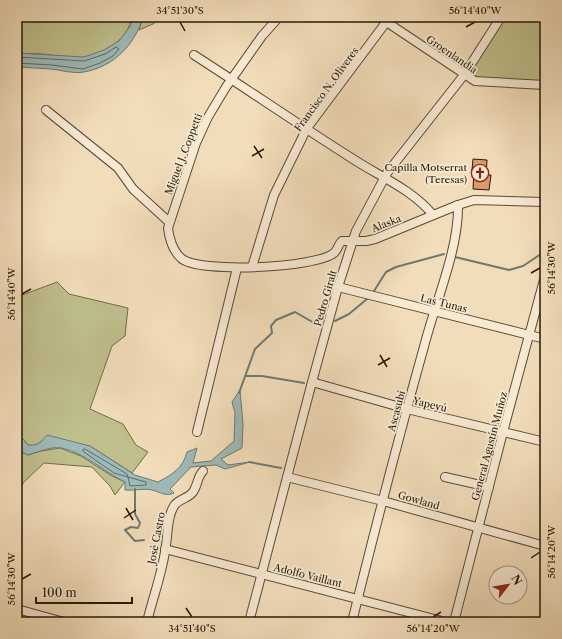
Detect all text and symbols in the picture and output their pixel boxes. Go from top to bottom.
text: 34°51'30"S [156,4,204,17]
text: 56°14'40"W [449,4,502,17]
street label: Groenlandia [424,33,480,77]
street label: Francisco N. Oliveres [291,45,361,134]
street label: Miguel J. Coppetti [162,111,205,197]
place label: Capilla Motserrat (Teresas) [384,161,467,186]
church icon: Capilla Motserrat (Teresas) [470,163,490,183]
street label: Alaska [369,211,404,236]
text: 56°14'30"W [545,240,558,294]
text: 56°14'40"W [5,267,18,320]
street label: Pedro Giralt [311,268,340,328]
street label: Las Tunas [419,291,469,316]
street label: Ascasubí [385,389,408,434]
street label: General Agustín Muñoz [469,390,510,502]
street label: Yapeyú [411,394,448,415]
street label: Gowland [397,488,441,513]
street label: José Castro [145,511,168,567]
text: 56°14'20"W [545,524,558,579]
text: 56°14'30"W [5,551,18,605]
street label: Adolfo Vaillant [271,560,344,590]
north arrow [488,565,528,605]
text: N [508,572,525,588]
scale bar [36,579,132,605]
text: 100 m [42,585,77,600]
text: 34°51'40"S [168,622,216,635]
text: 56°14'20"W [406,622,461,635]

